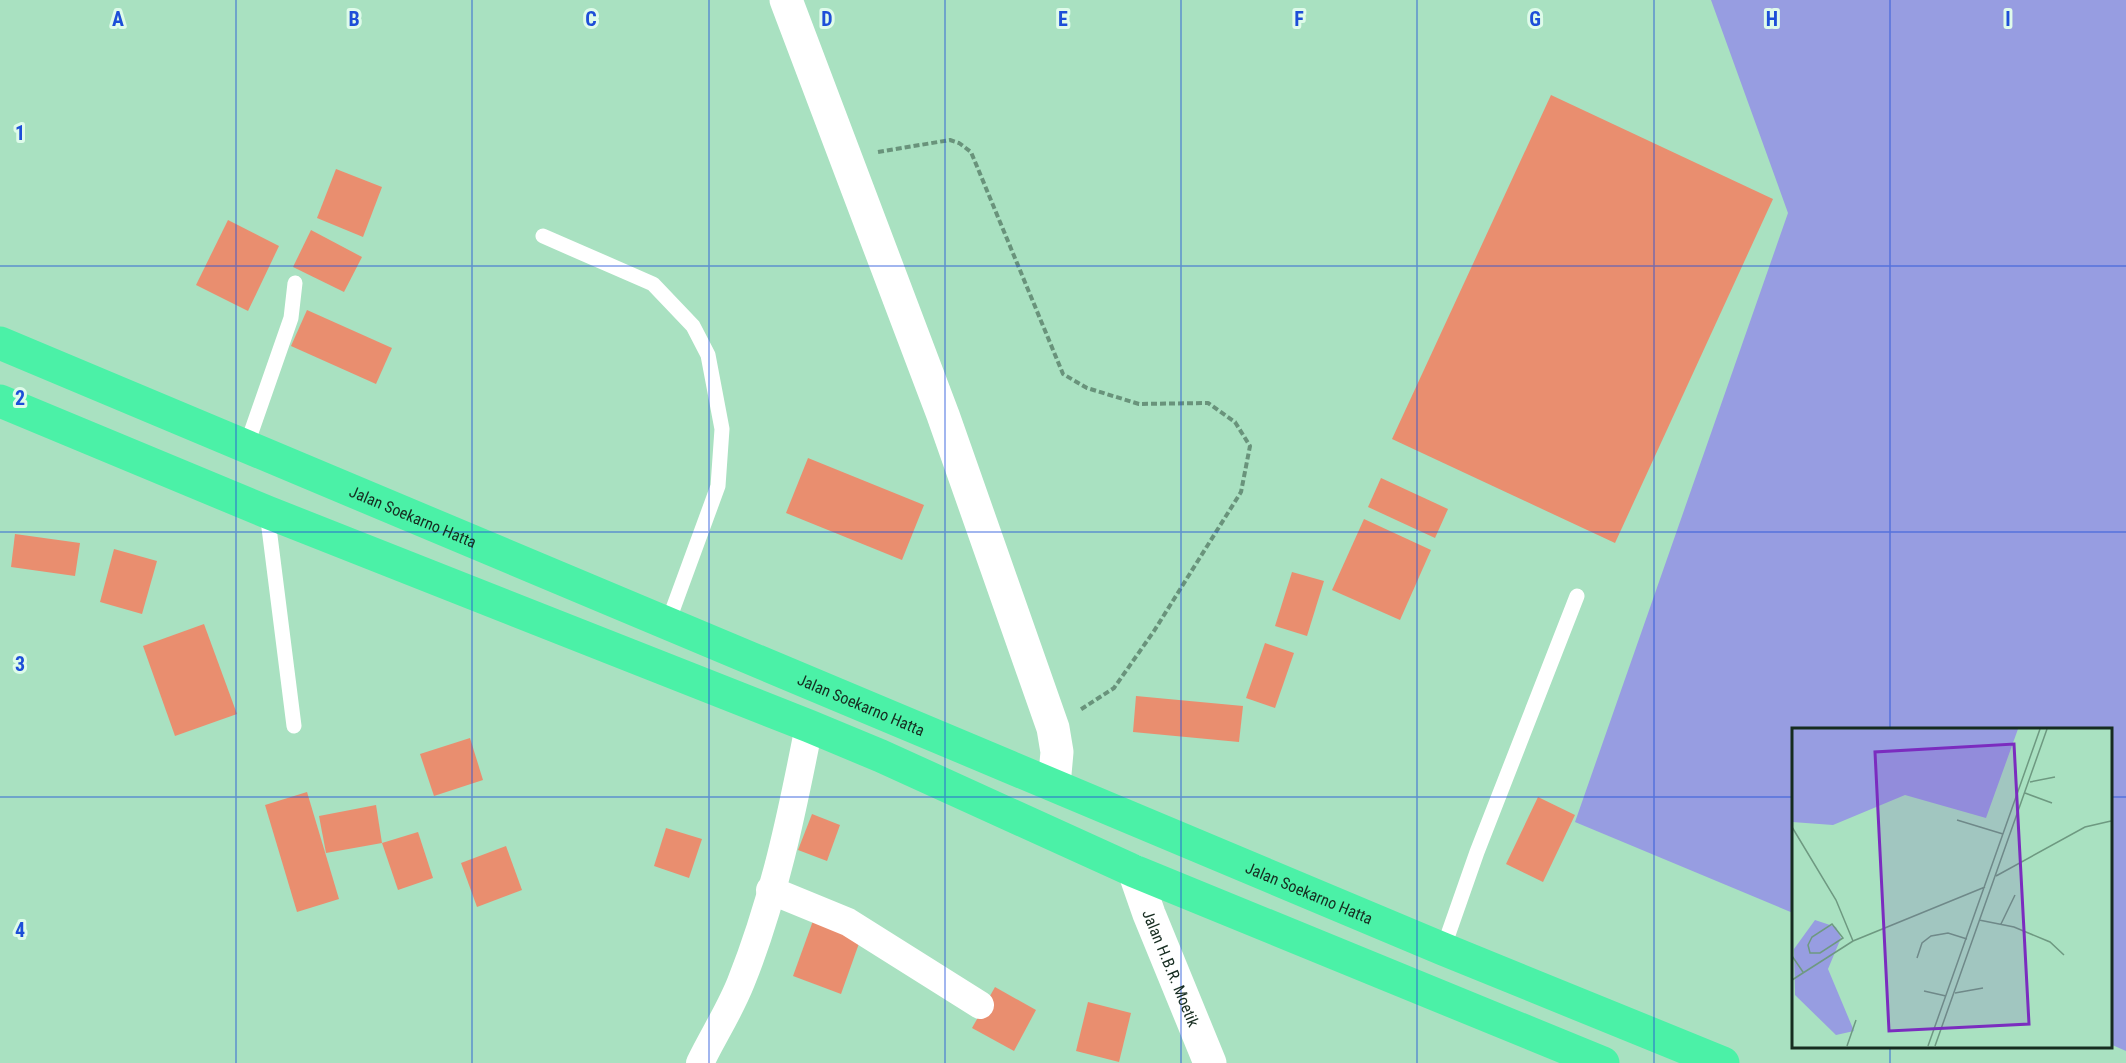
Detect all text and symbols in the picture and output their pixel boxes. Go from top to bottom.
text: A [112,7,124,31]
text: B [348,7,360,31]
text: C [585,7,597,31]
text: D [821,7,833,31]
text: E [1058,7,1068,31]
text: F [1294,7,1304,31]
text: G [1529,7,1541,31]
text: H [1766,7,1778,31]
text: I [2005,7,2011,31]
text: 1 [15,121,25,145]
text: 2 [15,386,25,410]
street label: Jalan Soekarno Hatta [347,481,479,552]
text: 3 [15,652,25,676]
street label: Jalan Soekarno Hatta [795,670,927,740]
inset map [1792,728,2111,1048]
street label: Jalan Soekarno Hatta [1243,858,1376,928]
street label: Jalan H.B.R. Moetik [1139,907,1204,1030]
text: 4 [15,918,25,942]

